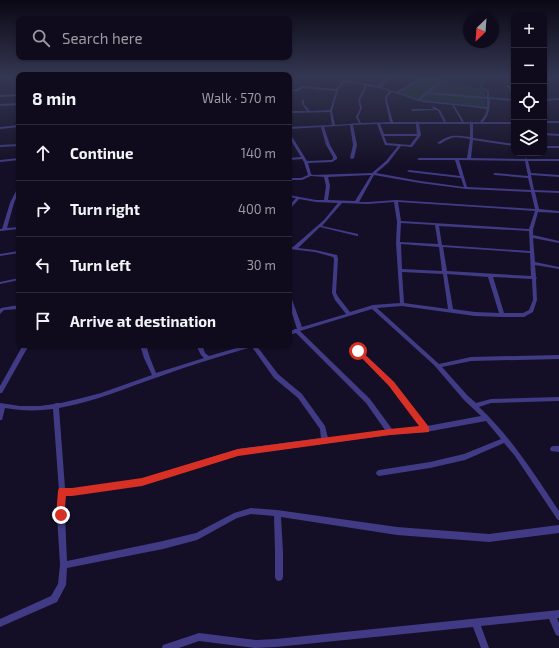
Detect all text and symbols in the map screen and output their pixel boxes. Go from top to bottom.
north arrow [463,12,499,48]
map controls [511,12,547,156]
button: + [511,12,547,48]
search box [16,16,292,60]
icon: search [30,27,52,49]
text: Search here [62,29,143,47]
button: − [511,48,547,84]
button: locate [511,84,547,120]
text: 8 min [32,88,76,108]
text: Walk · 570 m [202,90,276,106]
button: layers [511,120,547,156]
icon: ahead [32,142,54,164]
text: Continue [70,144,133,162]
text: 140 m [241,145,276,161]
icon: right [32,198,54,220]
text: Turn right [70,200,140,218]
text: 400 m [238,201,276,217]
icon: left [32,254,54,276]
text: Turn left [70,256,131,274]
text: 30 m [247,257,276,273]
icon: arrive [32,310,54,332]
text: Arrive at destination [70,312,216,330]
route start [349,342,367,360]
route end [52,506,70,524]

